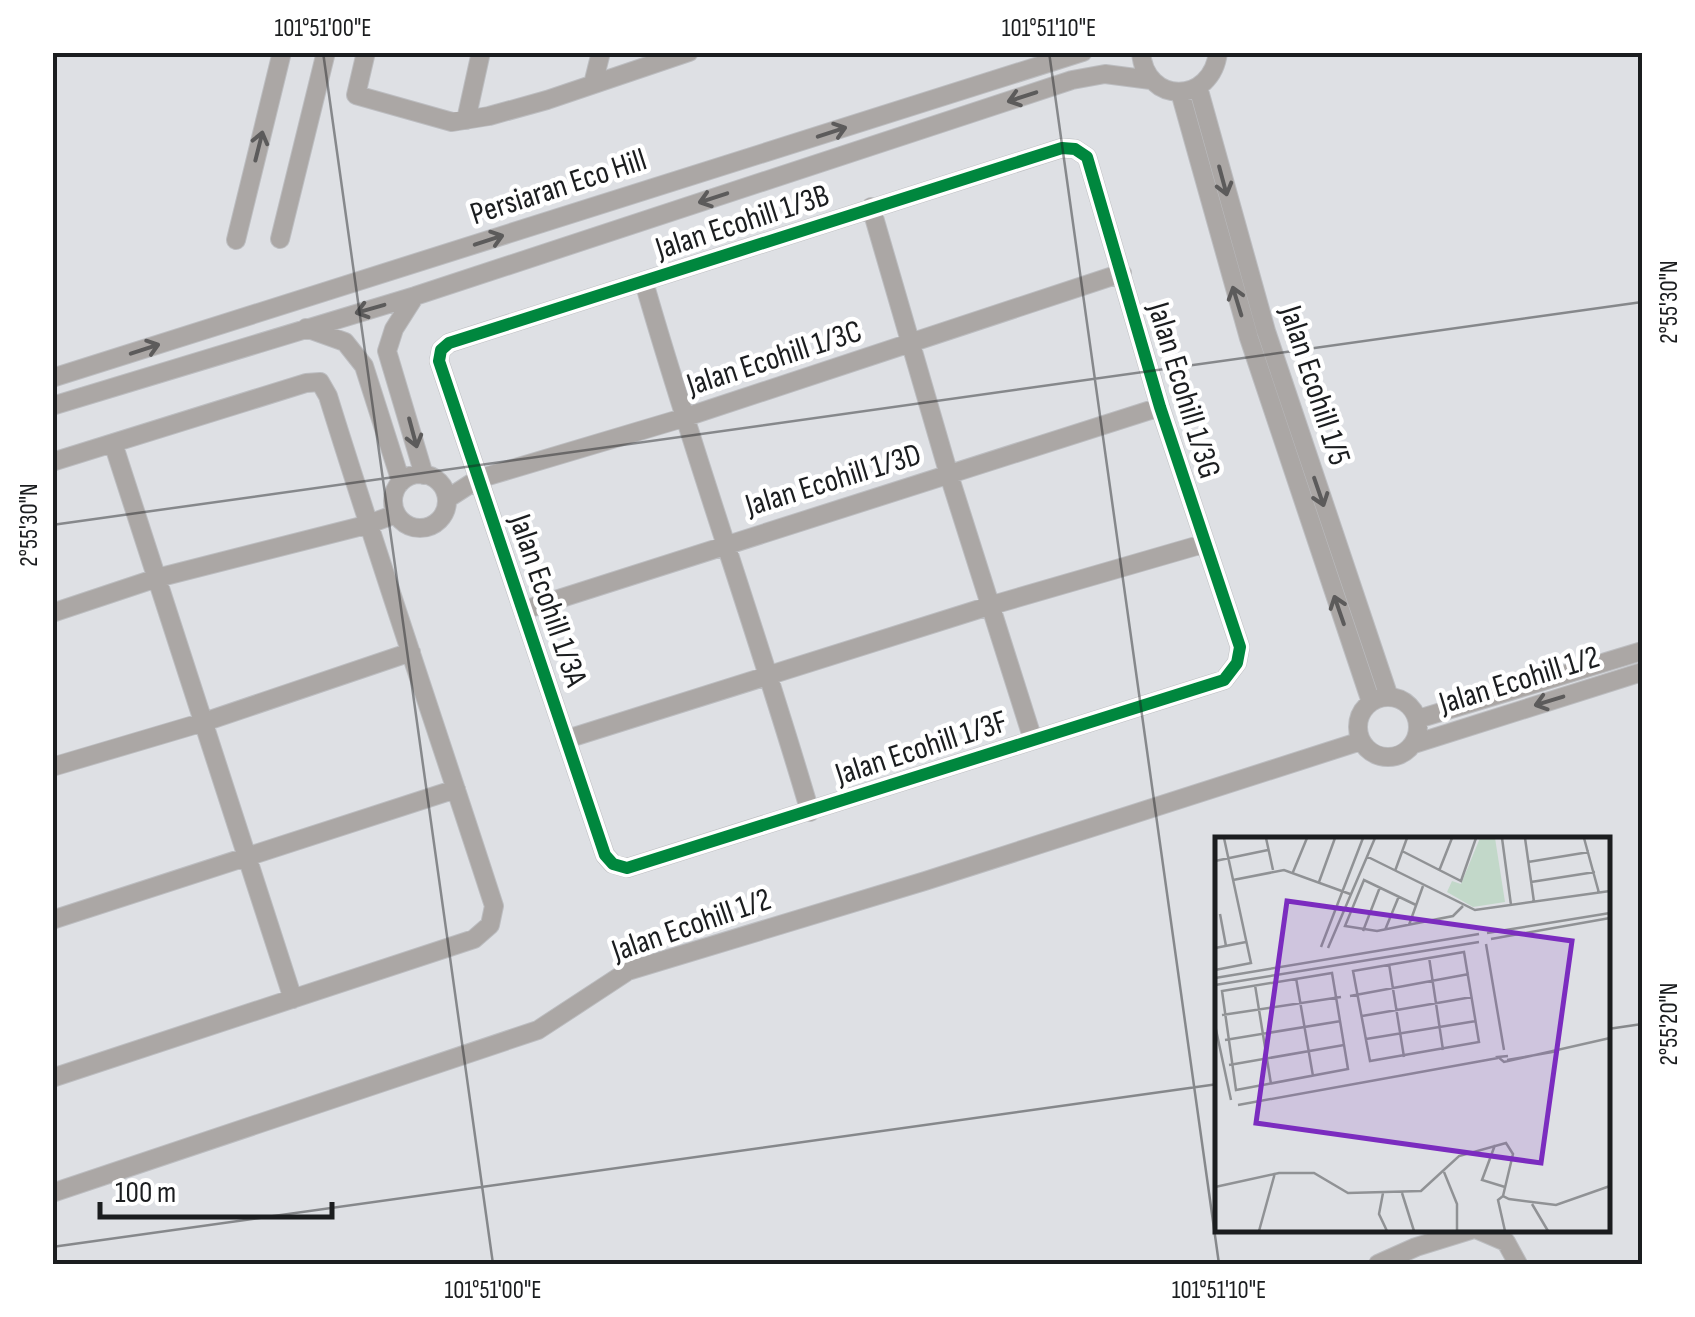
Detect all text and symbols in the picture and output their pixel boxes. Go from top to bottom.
text: 101°51'00"E [274,13,372,44]
text: 101°51'10"E [1002,13,1096,44]
one-way arrow [1006,89,1038,107]
one-way arrow [816,121,847,139]
one-way arrow [251,131,269,163]
street label: Persiaran Eco Hill [466,141,651,234]
one-way arrow [1215,165,1234,196]
street label: Jalan Ecohill 1/3B [650,176,834,269]
one-way arrow [698,191,729,209]
one-way arrow [472,230,504,248]
text: 2°55'30"N [1654,260,1685,344]
one-way arrow [1227,286,1245,317]
street label: Jalan Ecohill 1/3G [1138,297,1229,483]
street label: Jalan Ecohill 1/5 [1270,300,1359,470]
one-way arrow [355,301,387,319]
street label: Jalan Ecohill 1/3C [681,312,867,405]
one-way arrow [129,339,161,357]
one-way arrow [405,417,423,448]
street label: Jalan Ecohill 1/3D [740,435,926,526]
one-way arrow [1311,475,1329,506]
text: 2°55'30"N [14,483,45,567]
street label: Jalan Ecohill 1/3A [500,508,595,692]
one-way arrow [1329,594,1347,626]
street label: Jalan Ecohill 1/2 [1434,638,1604,724]
one-way arrow [1534,694,1566,712]
street label: Jalan Ecohill 1/3F [830,702,1012,795]
inset map [1215,837,1610,1232]
street label: Jalan Ecohill 1/2 [606,880,776,971]
text: 2°55'20"N [1654,982,1685,1066]
scale bar [100,1157,332,1219]
text: 100 m [115,1175,176,1211]
text: 101°51'00"E [444,1275,542,1306]
text: 101°51'10"E [1172,1275,1266,1306]

